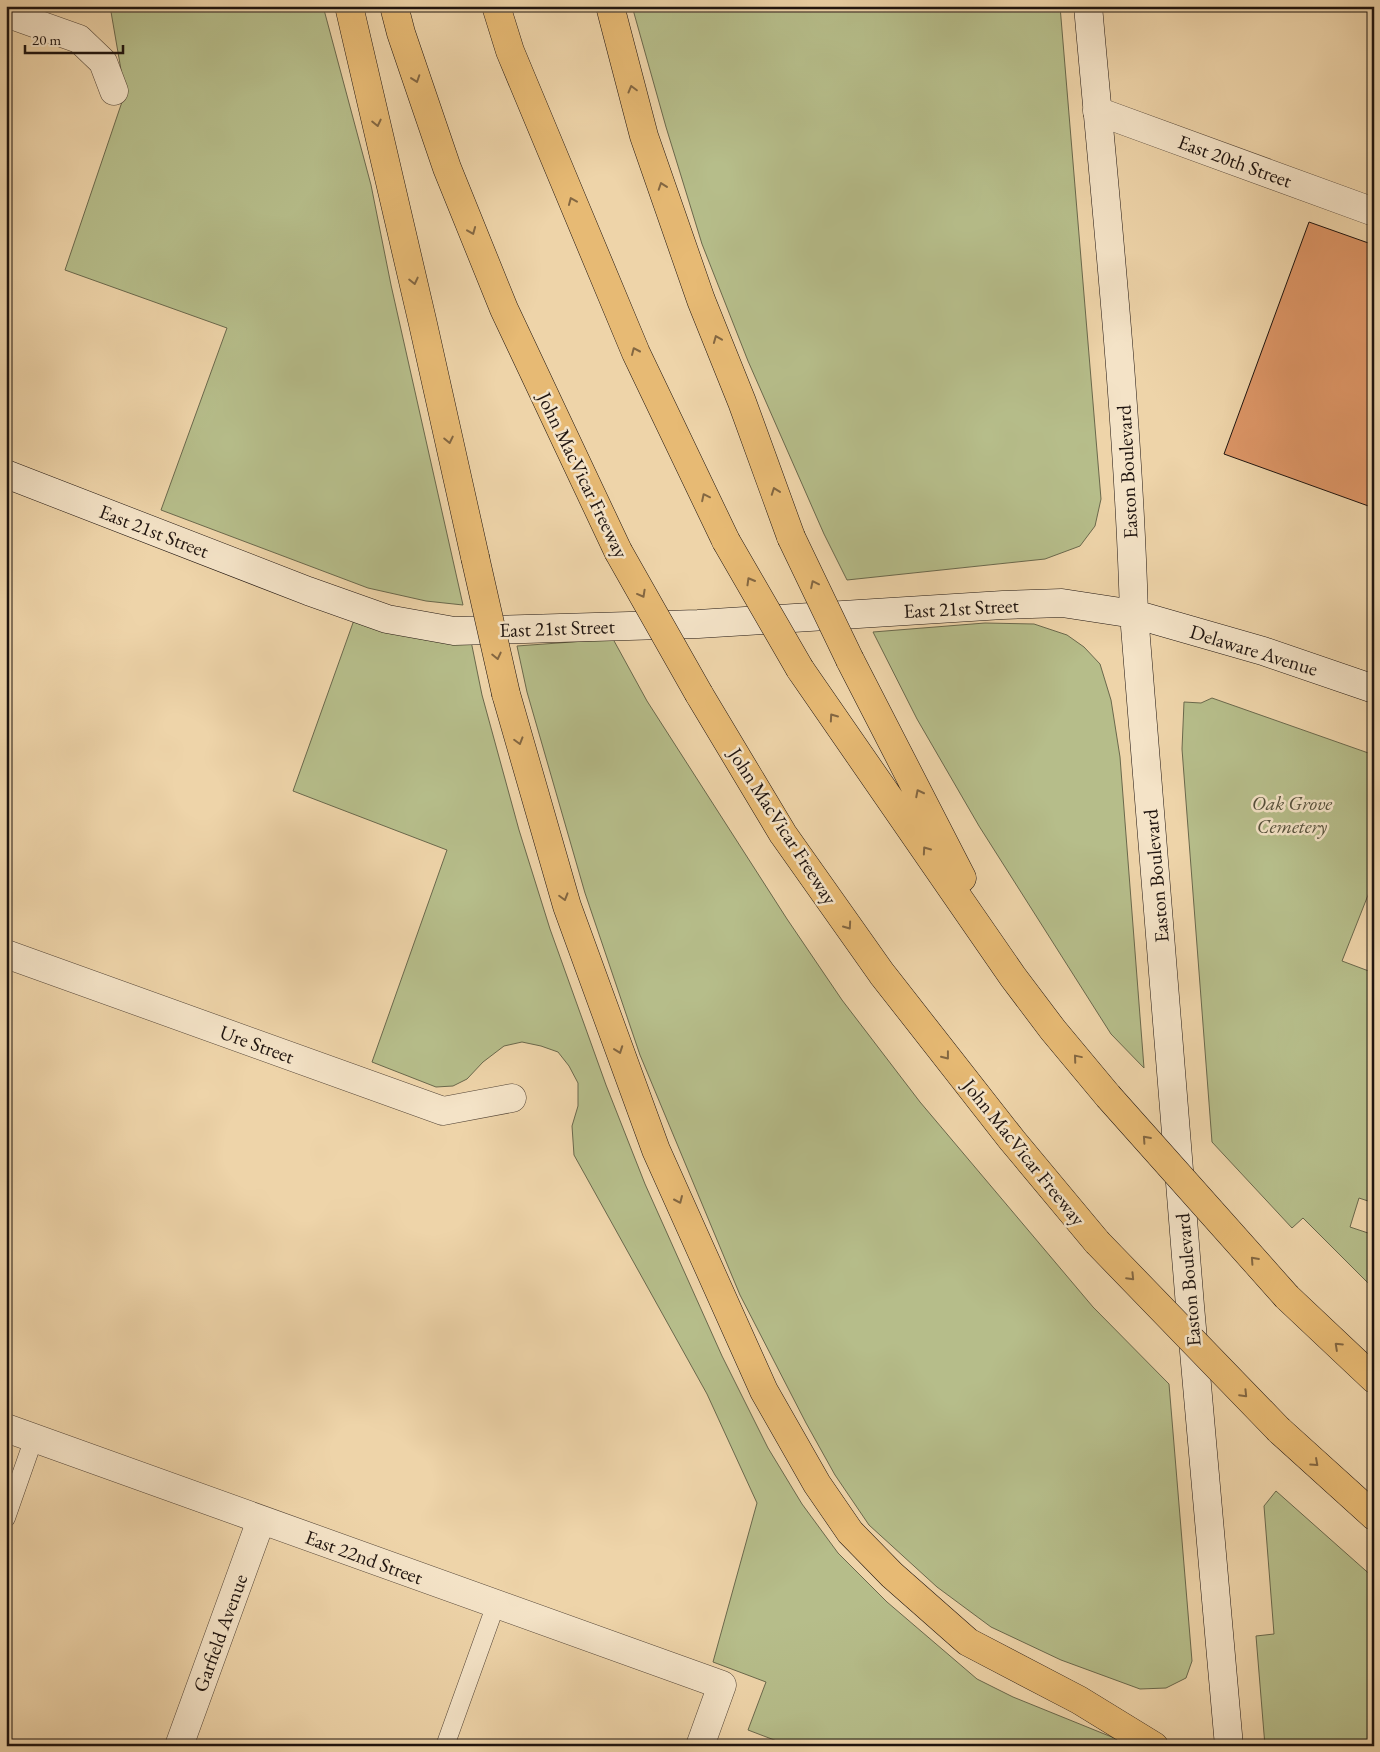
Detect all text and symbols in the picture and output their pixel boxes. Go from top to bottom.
scale bar [25,22,122,54]
text: 20 m [32,30,61,49]
one-way arrow [411,74,421,83]
one-way arrow [627,85,638,93]
one-way arrow [371,119,382,127]
street label: East 20th Street [1175,128,1296,194]
one-way arrow [657,182,667,191]
one-way arrow [568,197,579,206]
one-way arrow [467,227,477,235]
one-way arrow [408,277,419,286]
one-way arrow [712,335,723,344]
one-way arrow [630,347,641,356]
street label: John MacVicar Freeway [531,386,635,563]
street label: Easton Boulevard [1110,404,1143,540]
one-way arrow [443,435,454,444]
one-way arrow [770,487,780,496]
one-way arrow [701,493,711,502]
street label: East 21st Street [95,498,213,564]
one-way arrow [746,578,756,587]
one-way arrow [810,580,820,589]
one-way arrow [636,588,646,597]
street label: East 21st Street [903,592,1020,624]
street label: East 21st Street [499,613,616,643]
street label: Delaware Avenue [1187,618,1321,682]
one-way arrow [491,652,502,660]
one-way arrow [830,713,839,722]
one-way arrow [514,736,524,744]
street label: John MacVicar Freeway [722,741,844,909]
one-way arrow [915,790,925,799]
park label: Oak Grove Cemetery [1252,790,1332,839]
street label: Easton Boulevard [1137,807,1175,944]
one-way arrow [923,847,932,856]
one-way arrow [558,892,569,901]
one-way arrow [842,920,851,930]
street label: Ure Street [216,1019,298,1070]
one-way arrow [613,1045,623,1054]
one-way arrow [941,1050,949,1059]
one-way arrow [1074,1055,1082,1064]
street label: John MacVicar Freeway [955,1072,1091,1231]
one-way arrow [1143,1135,1152,1144]
one-way arrow [673,1195,684,1204]
street label: Easton Boulevard [1169,1211,1207,1348]
one-way arrow [1251,1257,1260,1266]
one-way arrow [1125,1271,1134,1280]
one-way arrow [1335,1343,1344,1352]
one-way arrow [1238,1388,1247,1397]
one-way arrow [1310,1457,1319,1466]
street label: East 22nd Street [302,1524,427,1591]
street label: Garfield Avenue [187,1570,253,1696]

